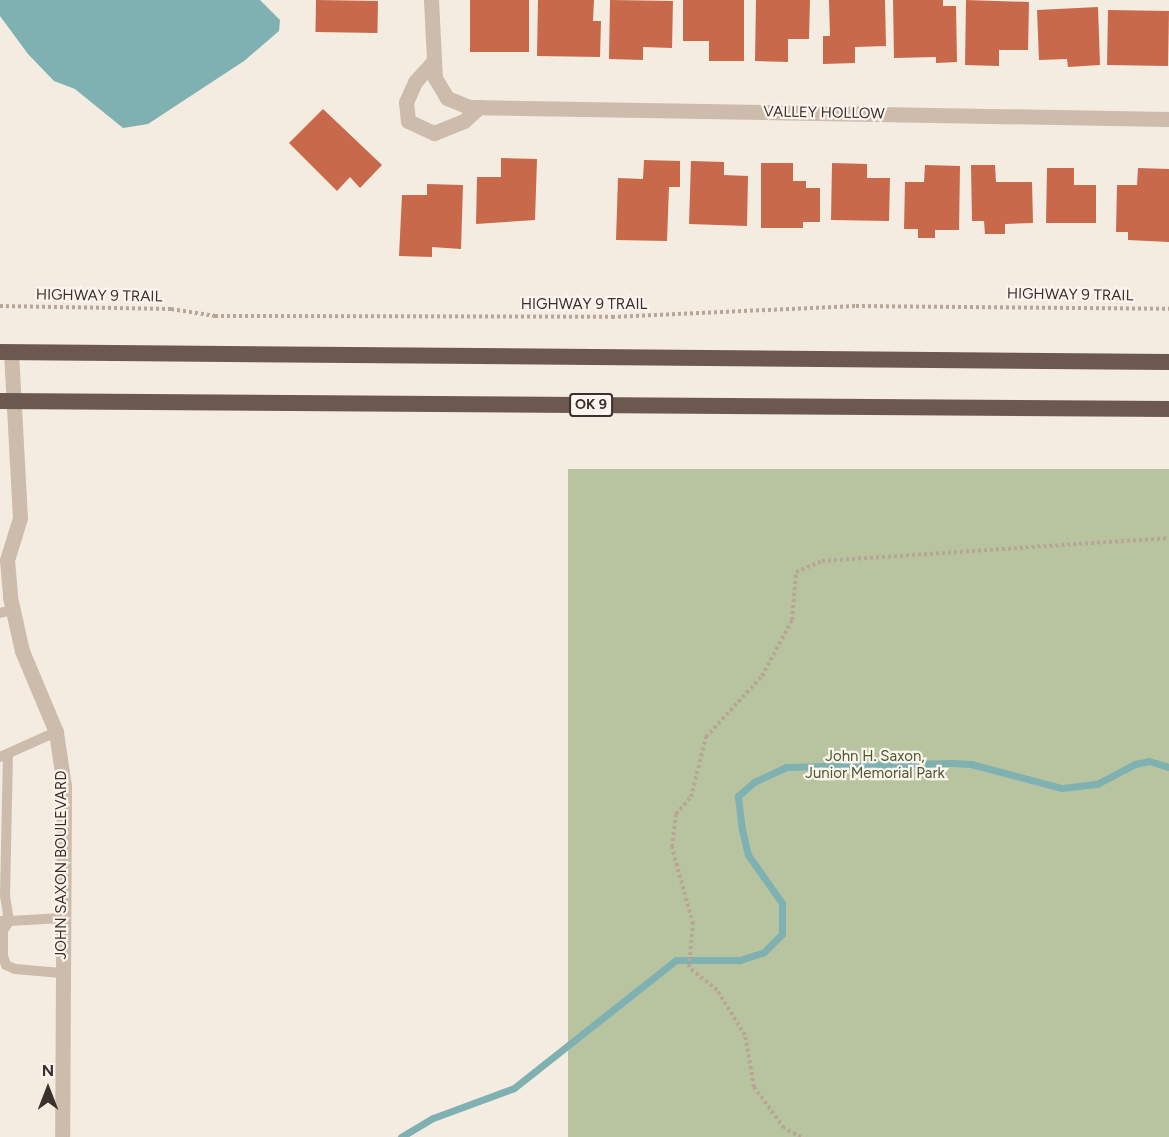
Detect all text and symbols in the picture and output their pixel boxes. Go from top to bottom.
street label: VALLEY HOLLOW [763,103,885,123]
street label: HIGHWAY 9 TRAIL [1007,285,1133,305]
street label: HIGHWAY 9 TRAIL [36,286,162,306]
street label: HIGHWAY 9 TRAIL [521,296,647,314]
road number: OK 9 [568,394,614,416]
park label: John H. Saxon, Junior Memorial Park [805,747,945,782]
street label: JOHN SAXON BOULEVARD [53,770,71,960]
north arrow [18,1059,78,1119]
text: N [42,1061,54,1080]

